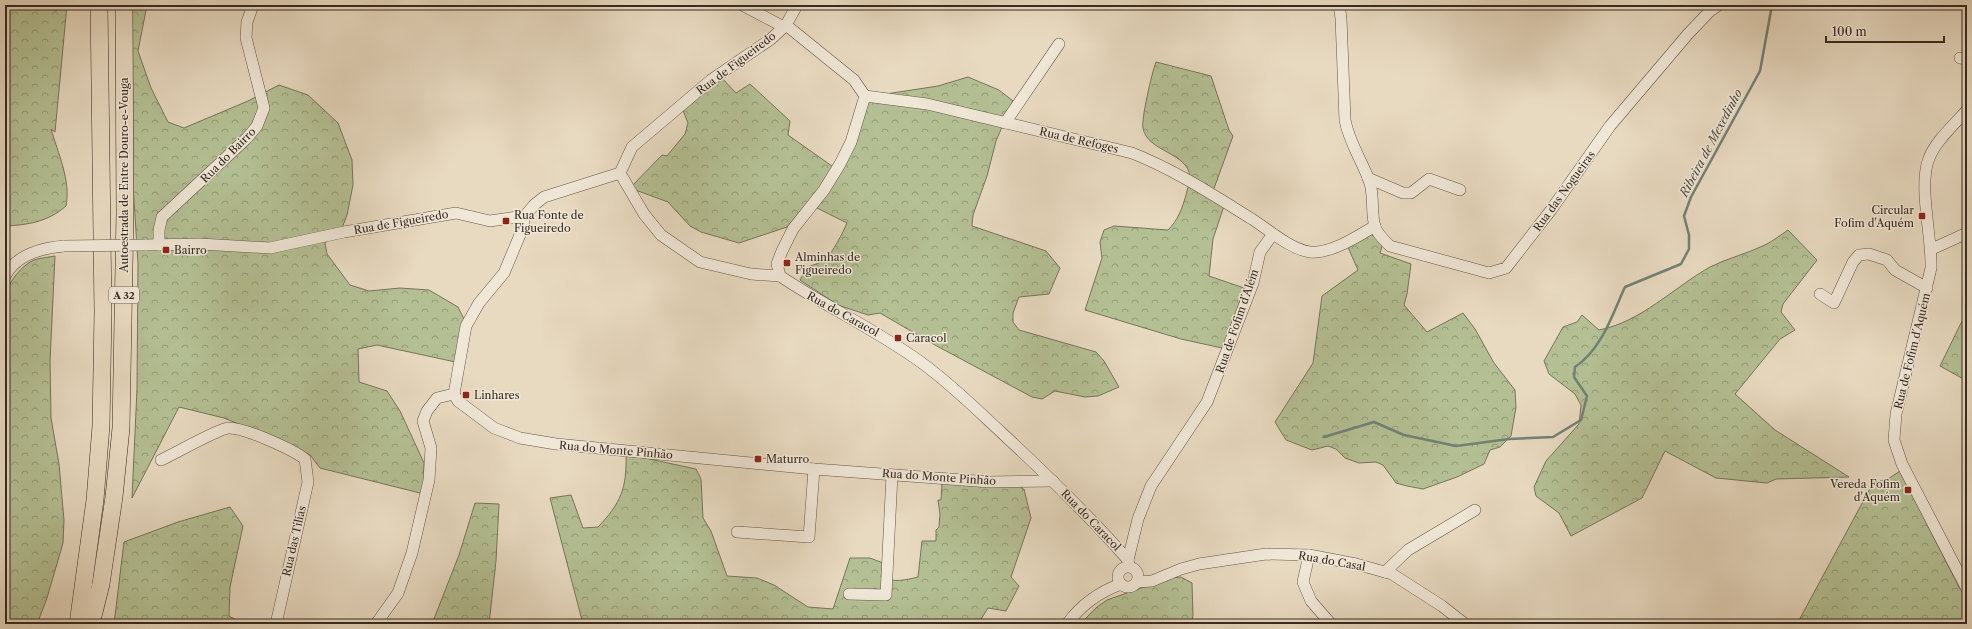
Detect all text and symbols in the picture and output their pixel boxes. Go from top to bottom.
scale bar [1826,18,1944,44]
text: 100 m [1832,24,1867,39]
street label: Rua de Figueiredo [694,28,779,97]
street label: Autoestrada de Entre Douro-e-Vouga [117,77,131,273]
water label: Ribeira de Mexedinho [1675,86,1745,200]
street label: Rua do Bairro [197,124,259,186]
street label: Rua de Refoges [1038,124,1120,156]
street label: Rua das Nogueiras [1530,148,1598,234]
place label: Circular Fofim d'Aquém [1834,203,1915,230]
street label: Rua de Figueiredo [353,207,450,237]
place label: Rua Fonte de Figueiredo [514,208,584,235]
marker: Circular Fofim d'Aquém [1917,211,1927,221]
marker: Rua Fonte de Figueiredo [501,216,511,226]
place label: Bairro [174,243,207,257]
marker: Bairro [161,245,171,255]
place label: Alminhas de Figueiredo [794,250,860,277]
marker: Alminhas de Figueiredo [782,258,792,268]
street label: Rua de Fofim d´Além [1213,266,1262,375]
road number: A 32 [109,287,139,303]
street label: Rua do Caracol [805,288,882,340]
street label: Rua de Fofim d´Aquém [1891,291,1933,410]
place label: Caracol [906,331,947,345]
marker: Caracol [893,333,903,343]
place label: Linhares [474,388,520,402]
marker: Linhares [461,390,471,400]
street label: Rua do Monte Pinhão [559,438,674,462]
place label: Maturro [766,452,810,466]
marker: Maturro [753,454,763,464]
street label: Rua do Monte Pinhão [882,466,997,488]
place label: Vereda Fofim d'Aquém [1829,477,1901,504]
marker: Vereda Fofim d'Aquém [1903,485,1913,495]
street label: Rua do Caracol [1058,486,1124,554]
street label: Rua das Tílias [279,504,309,578]
street label: Rua do Casal [1297,548,1367,574]

